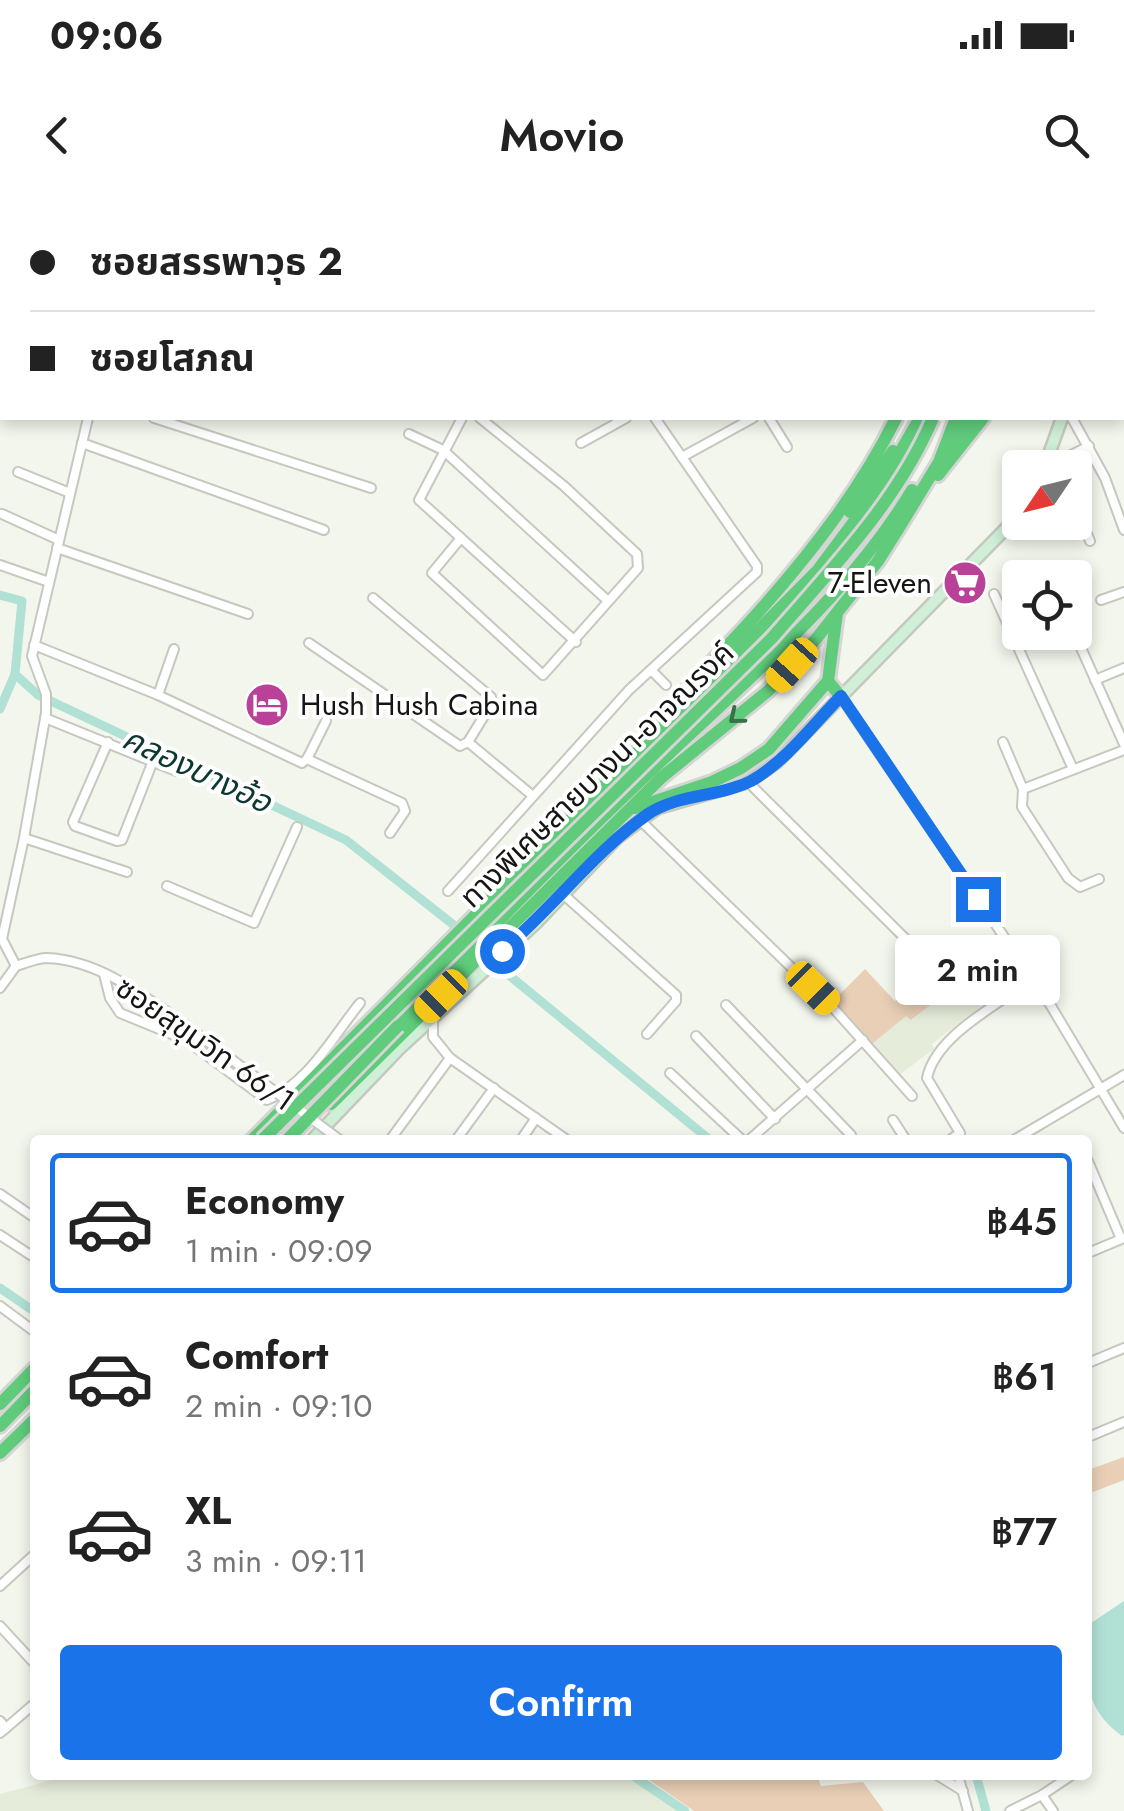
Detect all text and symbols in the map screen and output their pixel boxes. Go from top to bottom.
text: 09:06 [50,8,163,63]
text: Movio [500,103,624,168]
icon: back [30,108,85,163]
icon: search [1039,108,1094,163]
text: ซอยสรรพาวุธ 2 [90,234,343,289]
text: ซอยโสภณ [90,330,255,385]
north arrow [1002,450,1092,540]
map controls [1002,450,1092,650]
supermarket icon: 7-Eleven [942,560,988,606]
button: locate [1002,560,1092,650]
place label: 7-Eleven [828,561,932,604]
street label: ทางพิเศษสายบางนา-อาจณรงค์ [450,632,743,917]
car [761,633,823,697]
hotel icon: Hush Hush Cabina [244,682,290,728]
place label: Hush Hush Cabina [300,683,538,726]
one-way arrow [730,705,748,723]
water label: คลองบางอ้อ [115,715,281,825]
route end [956,877,1001,922]
route start [480,929,525,974]
callout: 2 min [896,934,1060,1004]
text: 2 min [936,947,1019,993]
car [781,956,845,1020]
car [409,964,473,1028]
street label: ซอยสุขุมวิท 66/1 [107,966,303,1121]
text: Economy [185,1173,344,1228]
icon: car [65,1178,155,1268]
text: ฿45 [986,1194,1057,1249]
text: 1 min · 09:09 [185,1228,373,1274]
text: Comfort [185,1328,328,1383]
icon: car [65,1333,155,1423]
text: ฿61 [992,1349,1057,1404]
text: 2 min · 09:10 [185,1383,373,1429]
text: XL [185,1483,231,1538]
icon: car [65,1488,155,1578]
text: ฿77 [991,1504,1057,1559]
text: 3 min · 09:11 [185,1538,367,1584]
button: Confirm [60,1645,1062,1760]

